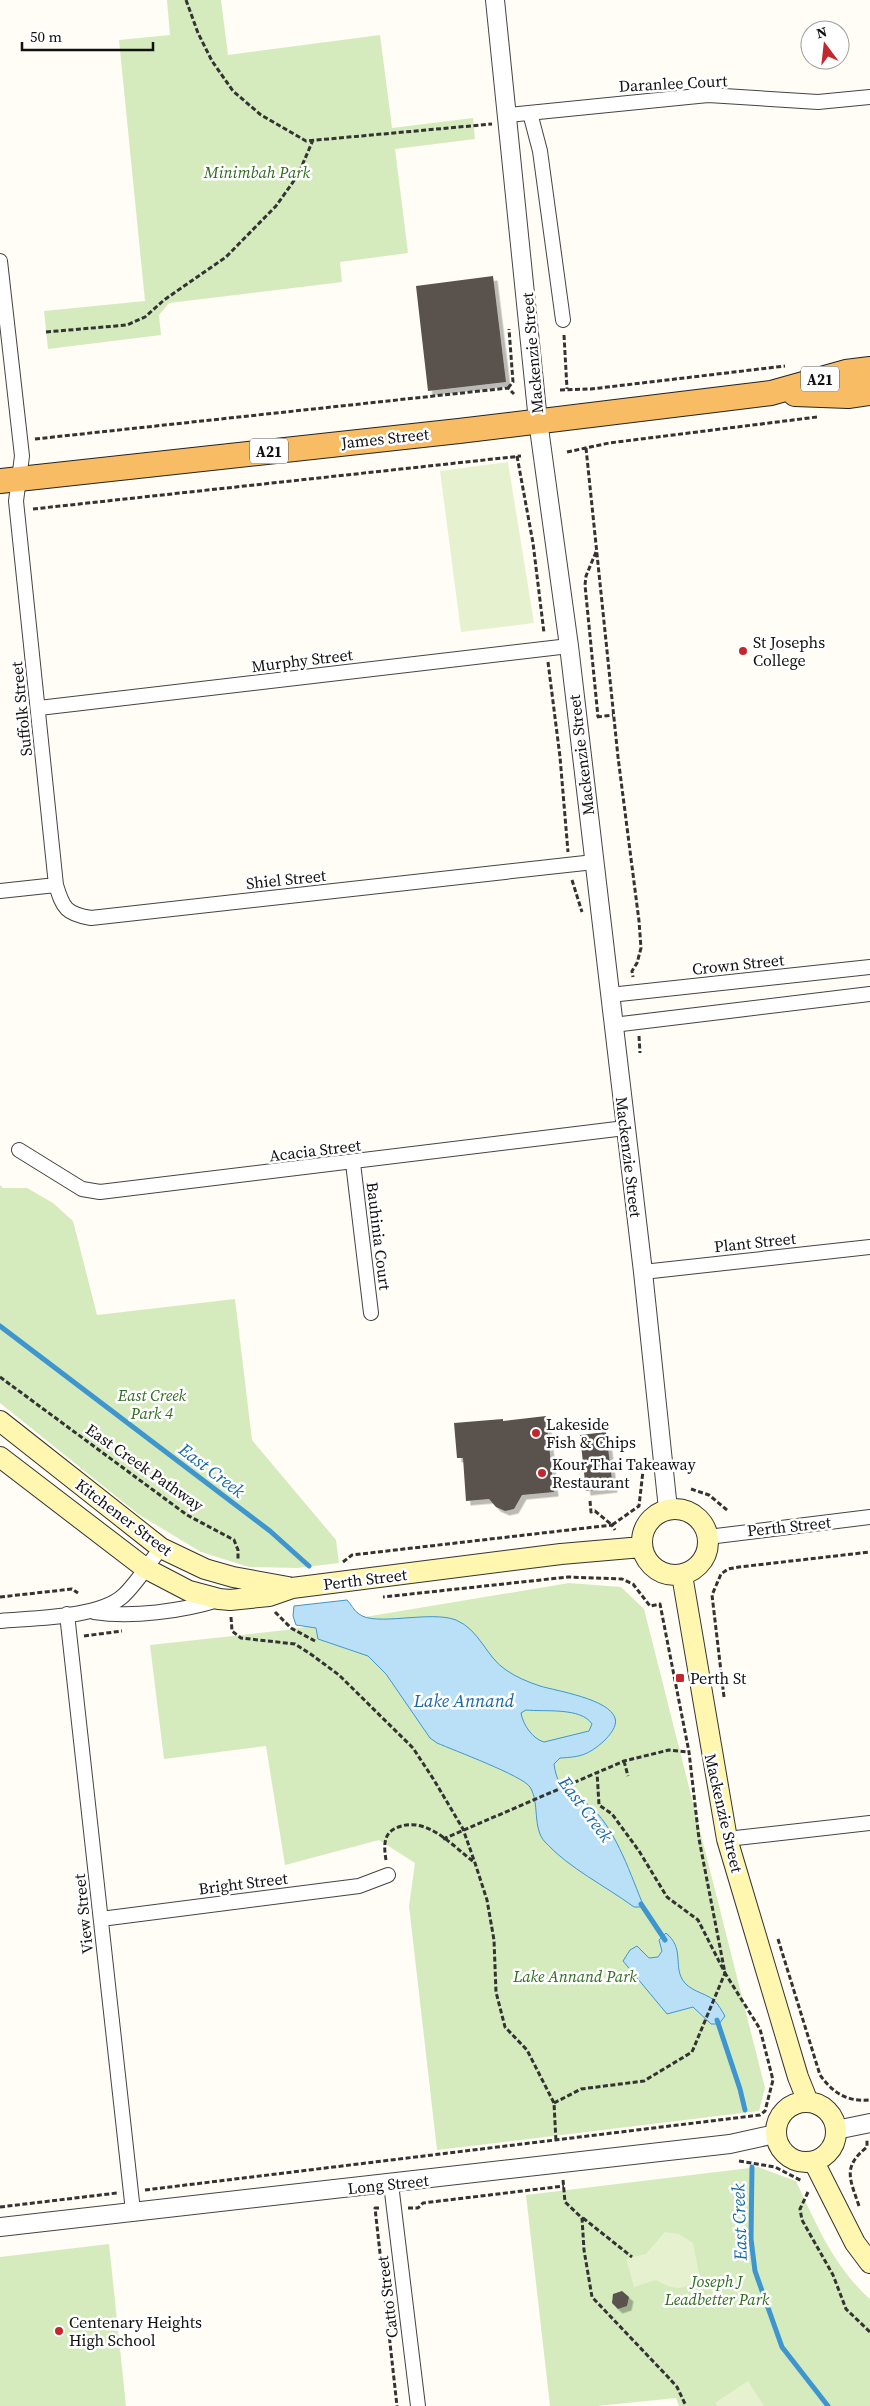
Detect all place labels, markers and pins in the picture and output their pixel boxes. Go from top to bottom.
place label: St Josephs College [753,631,825,671]
marker: St Josephs College [737,645,749,657]
place label: Lakeside Fish & Chips [546,1413,636,1453]
marker: Lakeside Fish & Chips [530,1427,542,1439]
place label: Kour Thai Takeaway Restaurant [552,1453,696,1493]
marker: Kour Thai Takeaway Restaurant [536,1467,548,1479]
place label: Perth St [690,1667,747,1689]
marker: Perth St [674,1672,686,1684]
place label: Centenary Heights High School [69,2311,202,2351]
marker: Centenary Heights High School [53,2325,65,2337]

